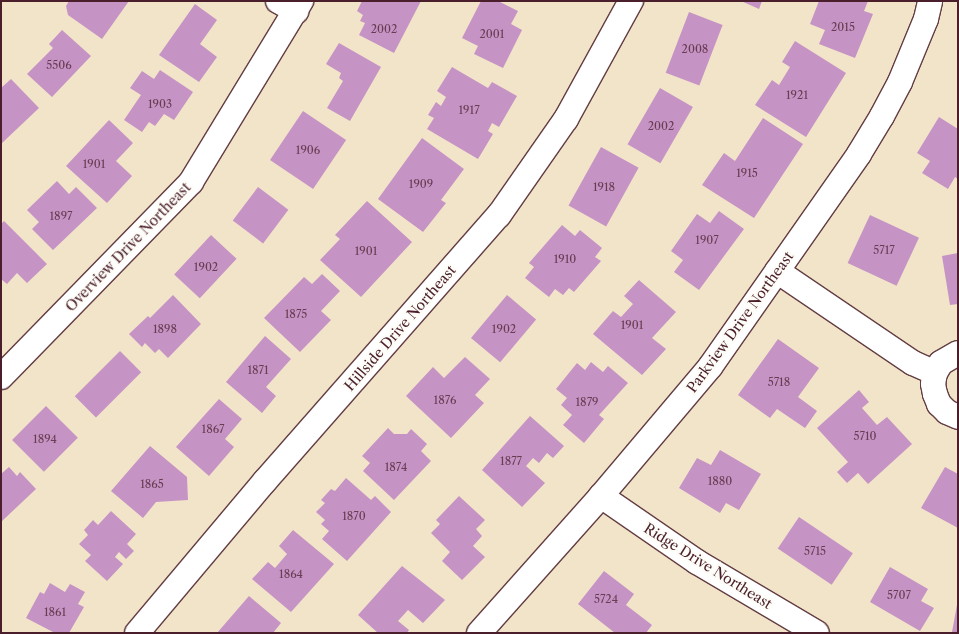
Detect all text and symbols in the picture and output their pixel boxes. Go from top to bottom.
house number: 2015 [831,20,855,34]
house number: 2002 [371,22,397,36]
house number: 2001 [480,27,504,41]
house number: 2008 [682,42,708,56]
house number: 5506 [46,58,72,72]
house number: 1921 [786,88,808,102]
house number: 1903 [148,97,172,111]
house number: 1917 [458,103,480,117]
house number: 2002 [648,119,674,133]
house number: 1906 [296,143,320,157]
house number: 1901 [83,157,105,171]
house number: 1915 [736,166,758,180]
house number: 1909 [409,177,433,191]
street label: Overview Drive Northeast [62,179,194,315]
house number: 1918 [593,180,615,194]
house number: 1897 [49,209,73,223]
house number: 1907 [695,233,719,247]
house number: 5717 [873,243,895,257]
house number: 1901 [355,244,377,258]
street label: Parkview Drive Northeast [683,248,797,396]
house number: 1910 [554,252,576,266]
house number: 1902 [194,260,218,274]
street label: Hillside Drive Northeast [341,262,459,394]
house number: 1875 [285,307,307,321]
house number: 1901 [621,318,643,332]
house number: 1898 [153,322,177,336]
house number: 1902 [492,322,516,336]
house number: 1871 [247,363,269,377]
house number: 5718 [768,375,790,389]
house number: 1876 [434,393,456,407]
house number: 1879 [575,395,599,409]
house number: 1867 [202,422,224,436]
house number: 5710 [854,429,876,443]
house number: 1894 [33,432,57,446]
house number: 1877 [500,454,522,468]
house number: 1874 [385,460,407,474]
house number: 1880 [708,474,732,488]
house number: 1865 [140,477,164,491]
house number: 1870 [342,509,366,523]
street label: Ridge Drive Northeast [641,520,775,612]
house number: 5715 [804,544,826,558]
house number: 1864 [279,567,303,581]
house number: 5707 [887,588,911,602]
house number: 5724 [594,592,618,606]
house number: 1861 [44,605,66,619]

